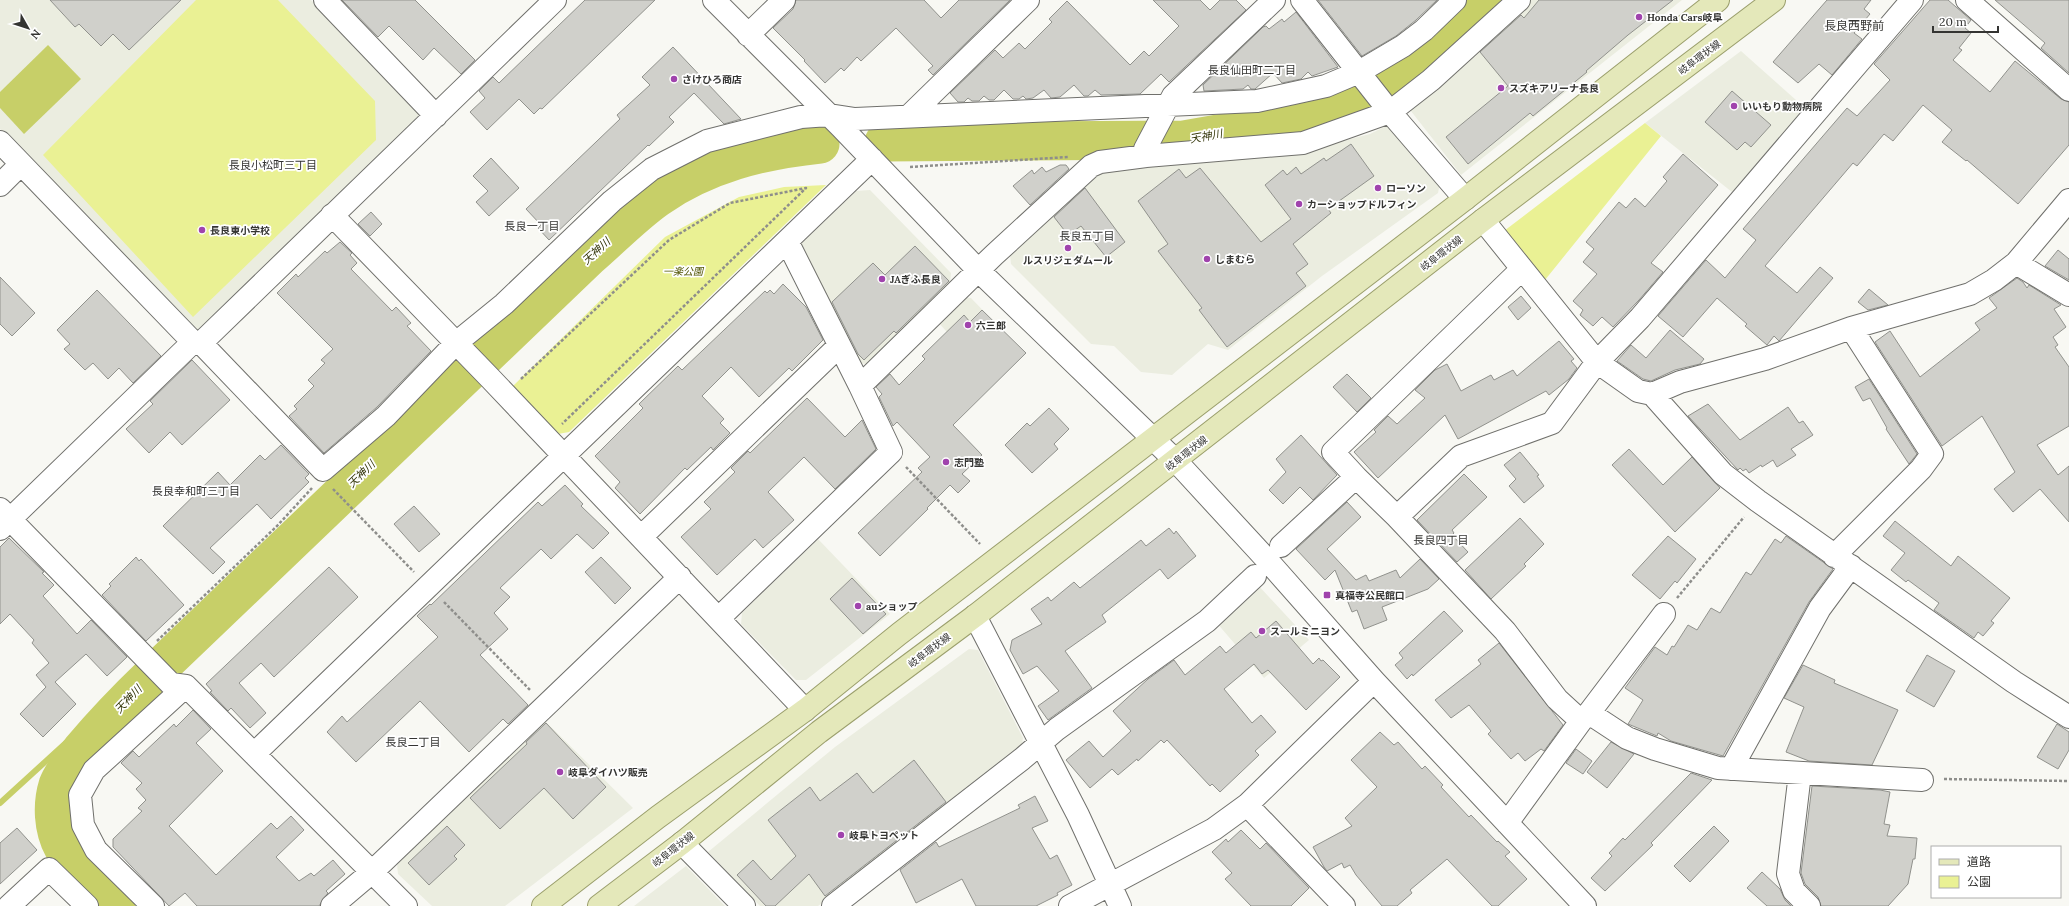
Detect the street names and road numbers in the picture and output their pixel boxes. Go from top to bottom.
street label: 岐阜環状線 [1675,37,1723,78]
street label: 岐阜環状線 [1418,233,1465,274]
street label: 岐阜環状線 [1163,433,1210,474]
street label: 岐阜環状線 [905,630,953,671]
street label: 岐阜環状線 [650,829,697,870]

